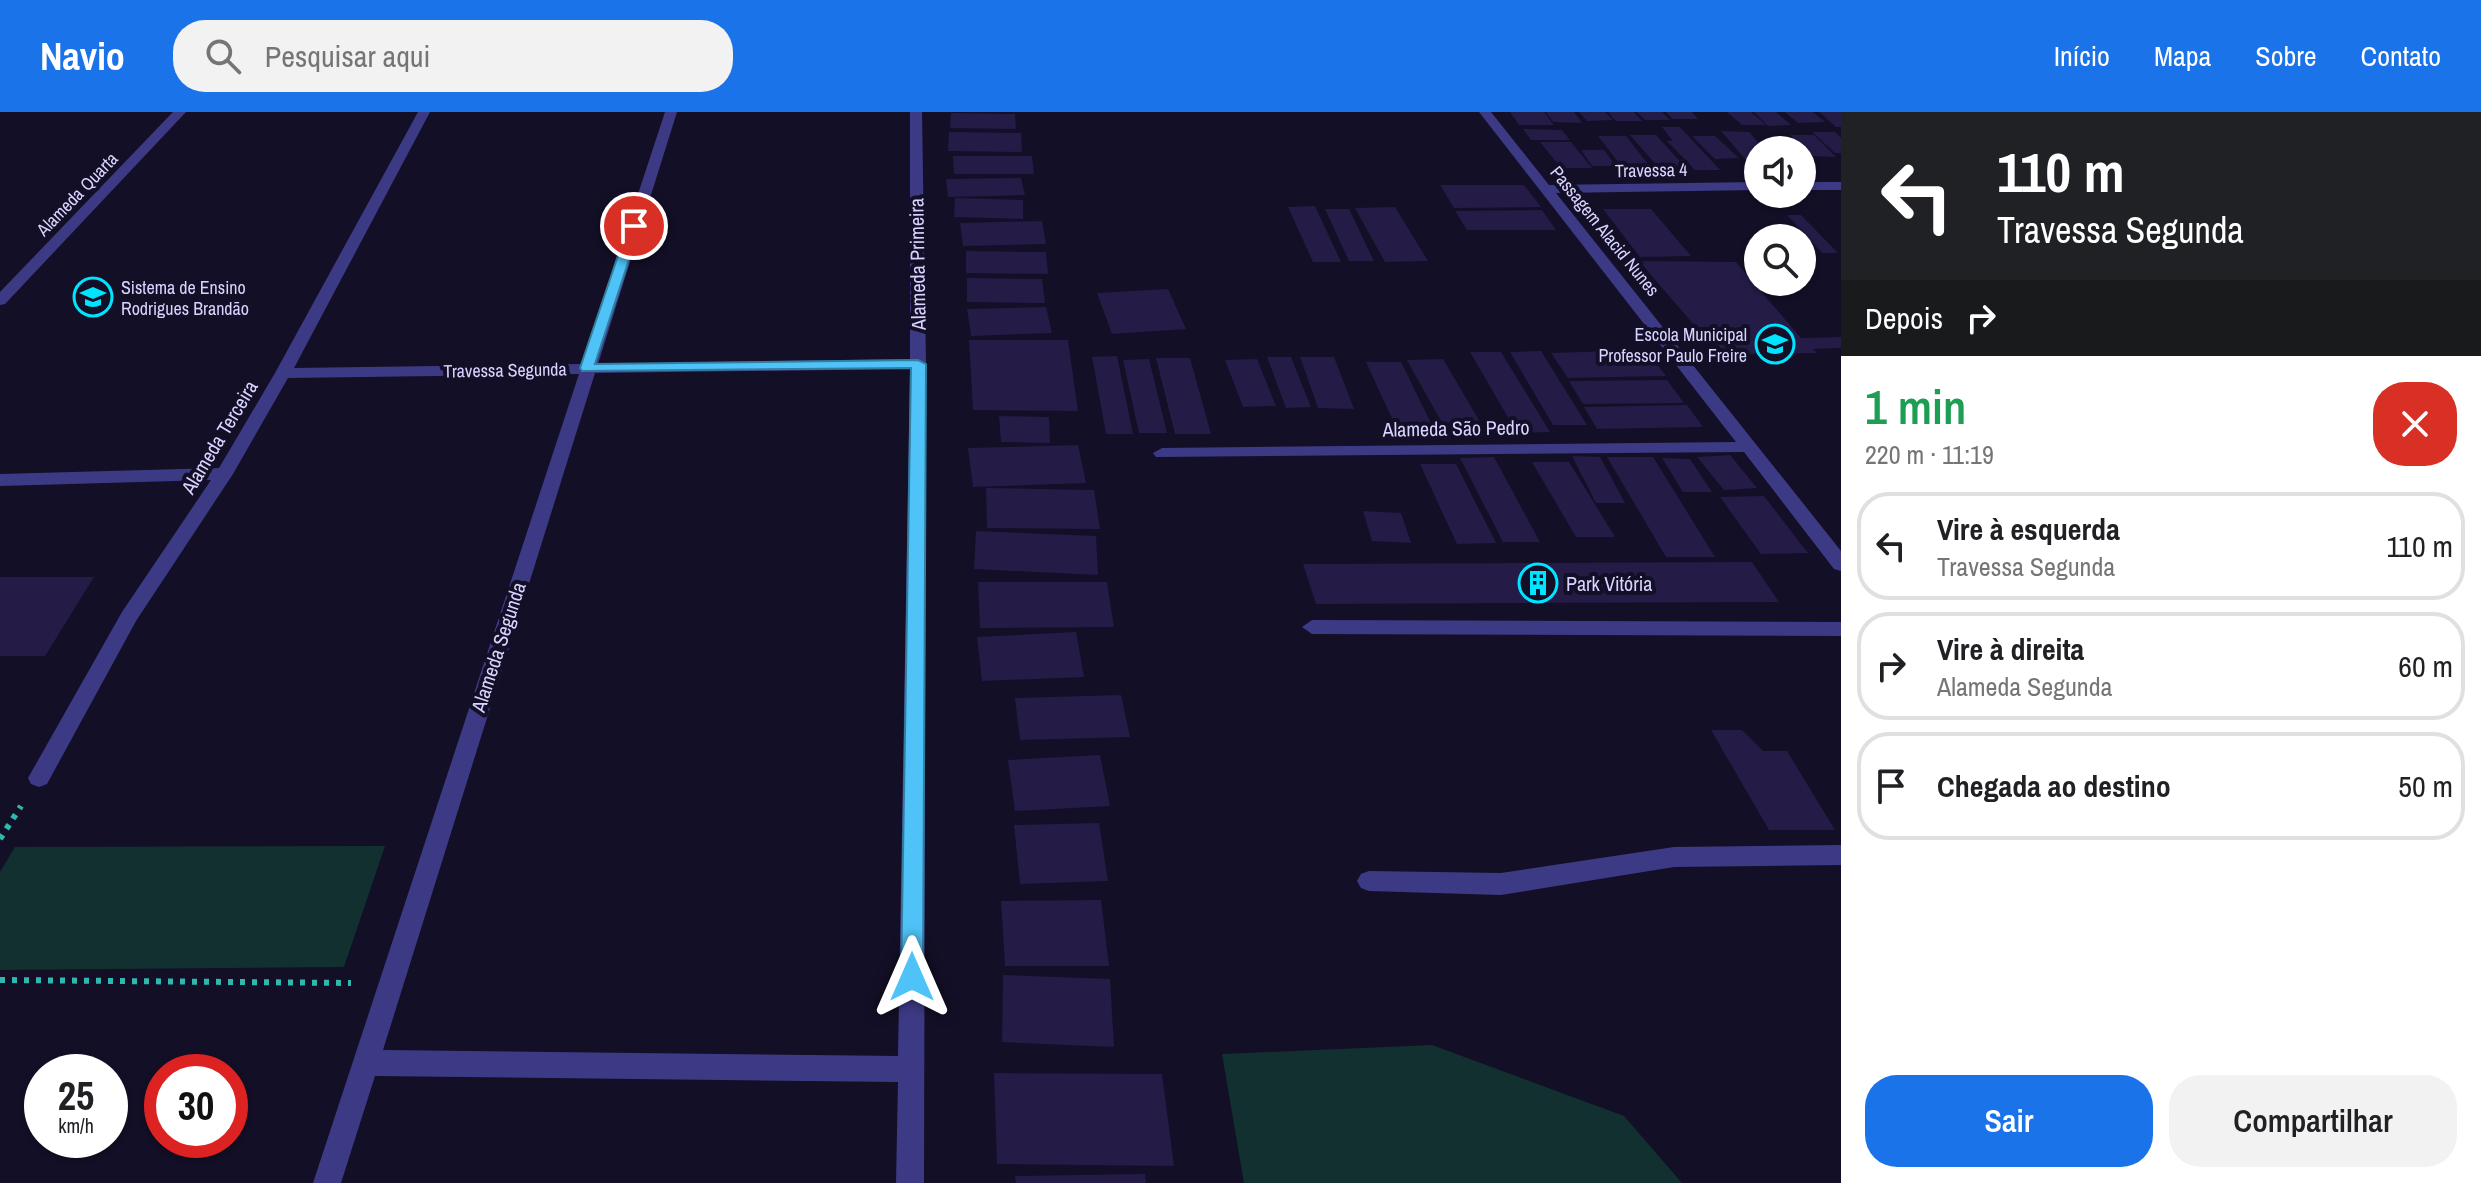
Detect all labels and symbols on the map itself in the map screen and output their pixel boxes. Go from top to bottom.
street label: Alameda Quarta [30,147,123,242]
street label: Travessa 4 [1615,157,1687,183]
street label: Passagem Alacid Nunes [1545,161,1665,301]
pin [600,192,668,260]
street label: Alameda Primeira [902,198,932,331]
place label: Sistema de Ensino Rodrigues Brandão [121,275,249,321]
school or university icon: Sistema de Ensino Rodrigues Brandão [72,276,114,318]
place label: Escola Municipal Professor Paulo Freire [1599,322,1747,368]
school or university icon: Escola Municipal Professor Paulo Freire [1754,323,1796,365]
street label: Travessa Segunda [443,356,567,384]
street label: Alameda Terceira [174,375,264,500]
street label: Alameda São Pedro [1381,413,1530,443]
building icon: Park Vitória [1517,562,1559,604]
place label: Park Vitória [1566,570,1652,597]
street label: Alameda Segunda [464,579,532,716]
position arrow [870,935,954,1019]
speed limit sign: 30 [144,1054,248,1158]

